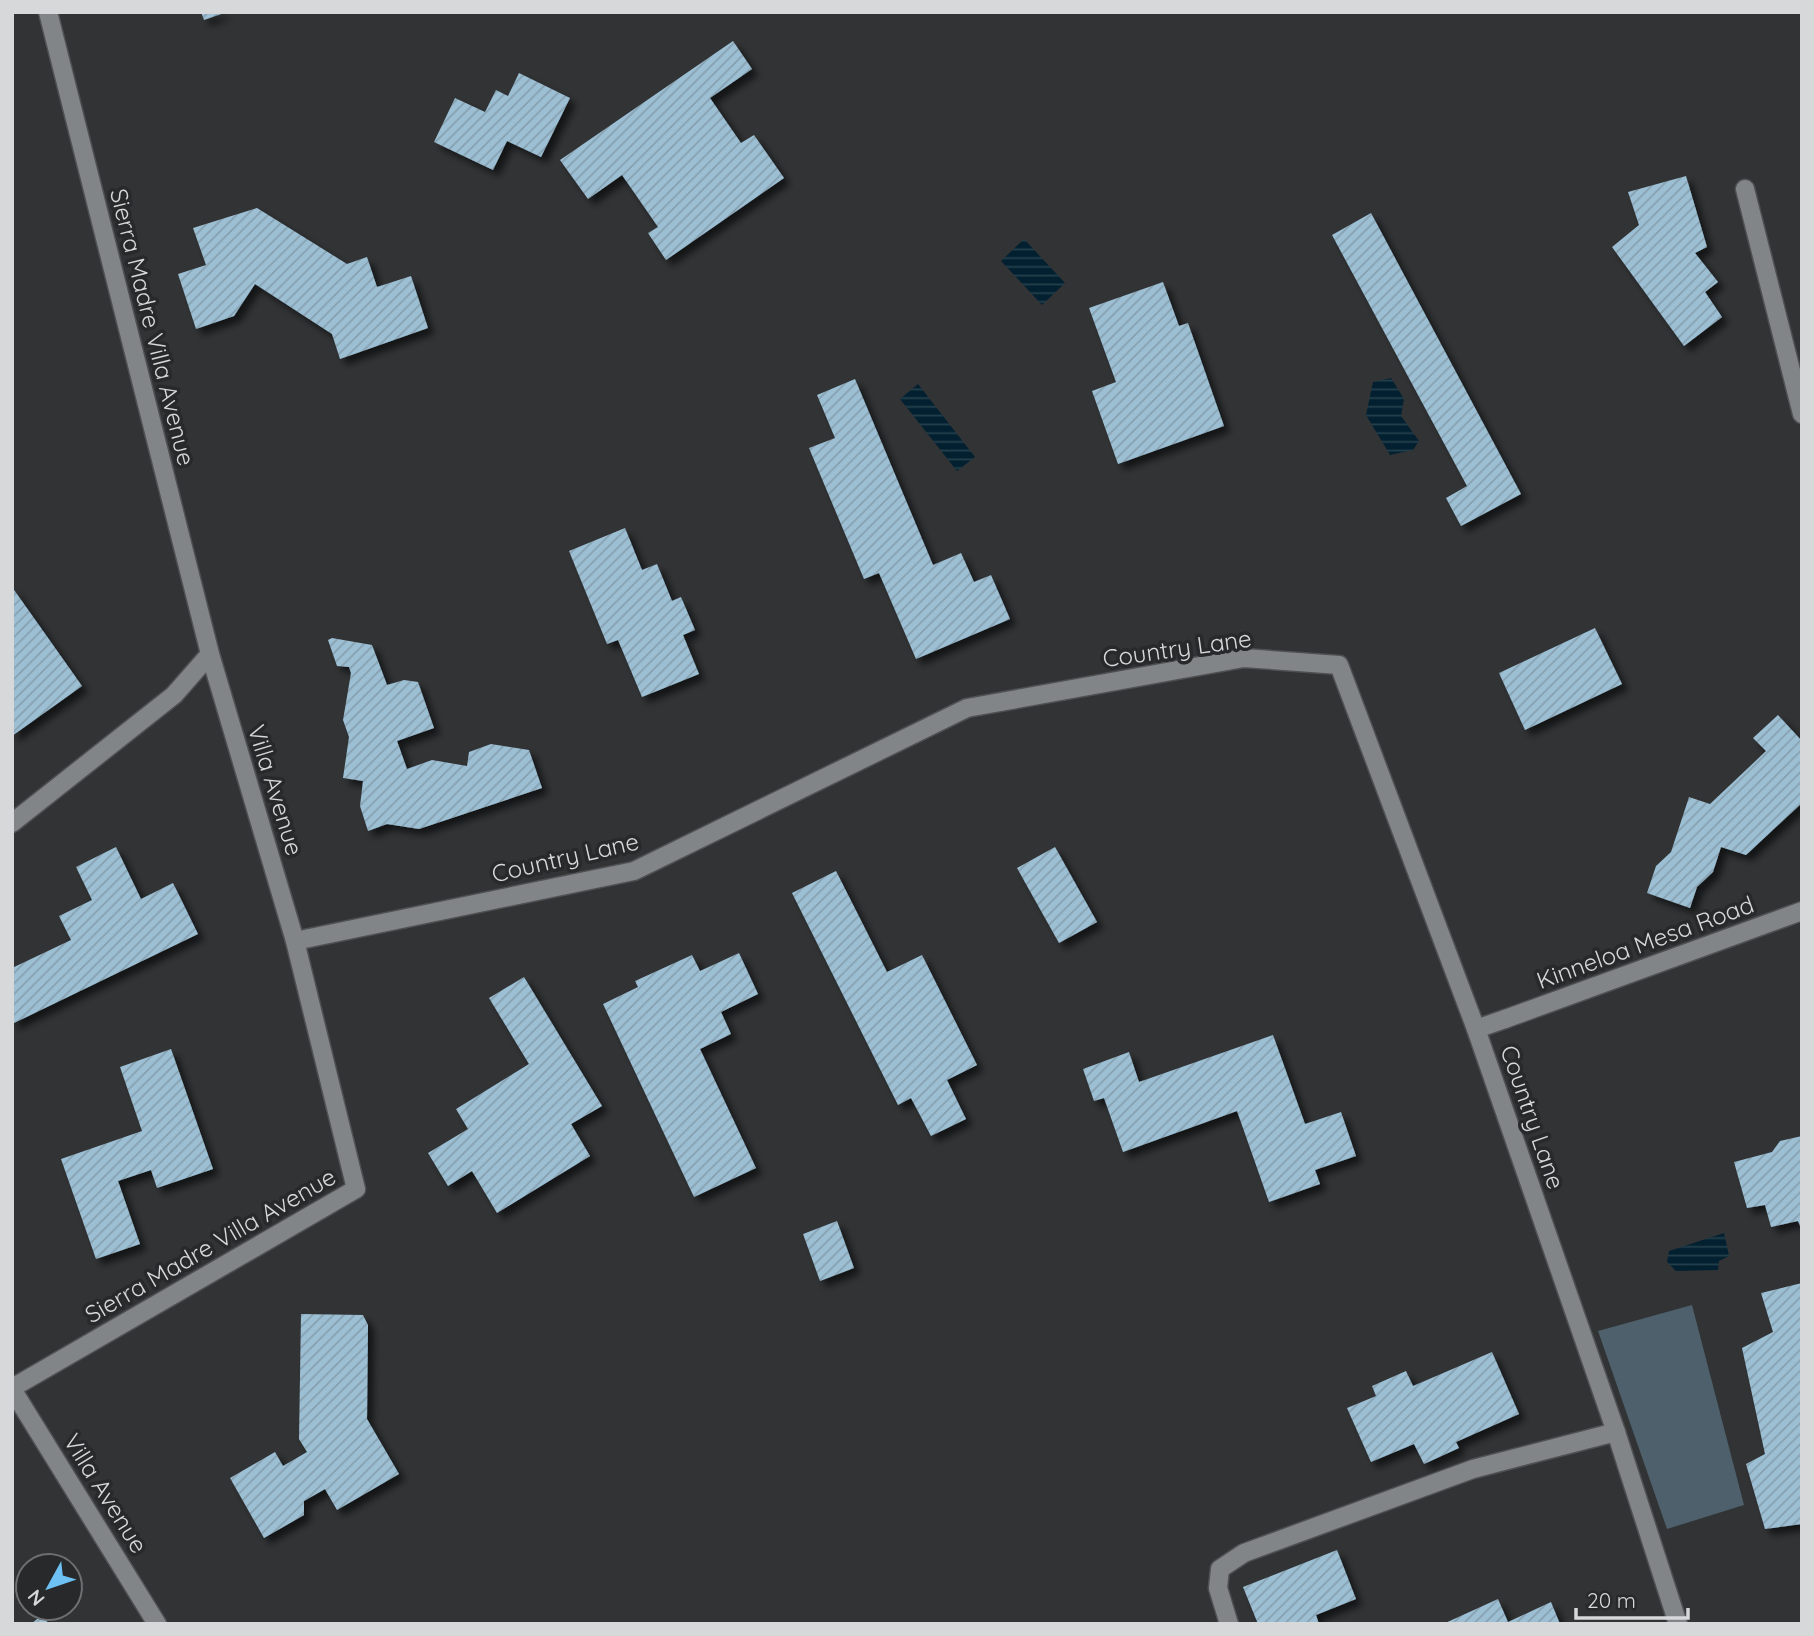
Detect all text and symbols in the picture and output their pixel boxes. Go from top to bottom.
street label: Sierra Madre Villa Avenue [104,185,202,469]
street label: Country Lane [1101,623,1253,673]
street label: Villa Avenue [242,721,310,859]
street label: Country Lane [489,826,641,888]
street label: Kinneloa Mesa Road [1532,889,1758,995]
street label: Country Lane [1494,1041,1572,1193]
street label: Sierra Madre Villa Avenue [79,1161,341,1329]
street label: Villa Avenue [57,1428,155,1558]
north arrow [14,1552,84,1622]
scale bar [1576,1576,1688,1620]
text: N [22,1585,50,1611]
text: 20 m [1587,1587,1636,1613]

